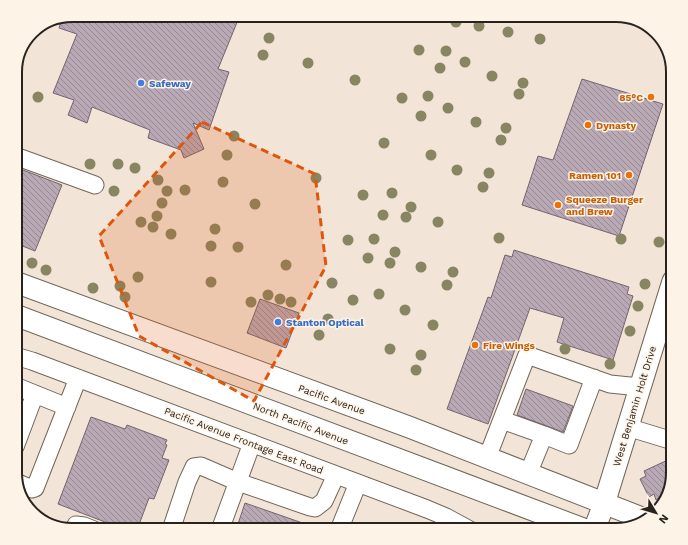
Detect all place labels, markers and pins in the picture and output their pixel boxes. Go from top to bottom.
marker: Safeway [136,78,146,88]
place label: Safeway [149,78,191,89]
place label: 85°C [619,92,643,103]
marker: 85°C [646,92,656,102]
marker: Dynasty [583,120,593,130]
place label: Dynasty [596,120,636,131]
place label: Ramen 101 [569,170,621,181]
marker: Ramen 101 [624,170,634,180]
place label: Squeeze Burger and Brew [566,194,644,217]
marker: Squeeze Burger and Brew [553,200,563,210]
marker: Stanton Optical [273,317,283,327]
place label: Stanton Optical [286,317,365,328]
marker: Fire Wings [470,340,480,350]
place label: Fire Wings [483,340,535,351]

